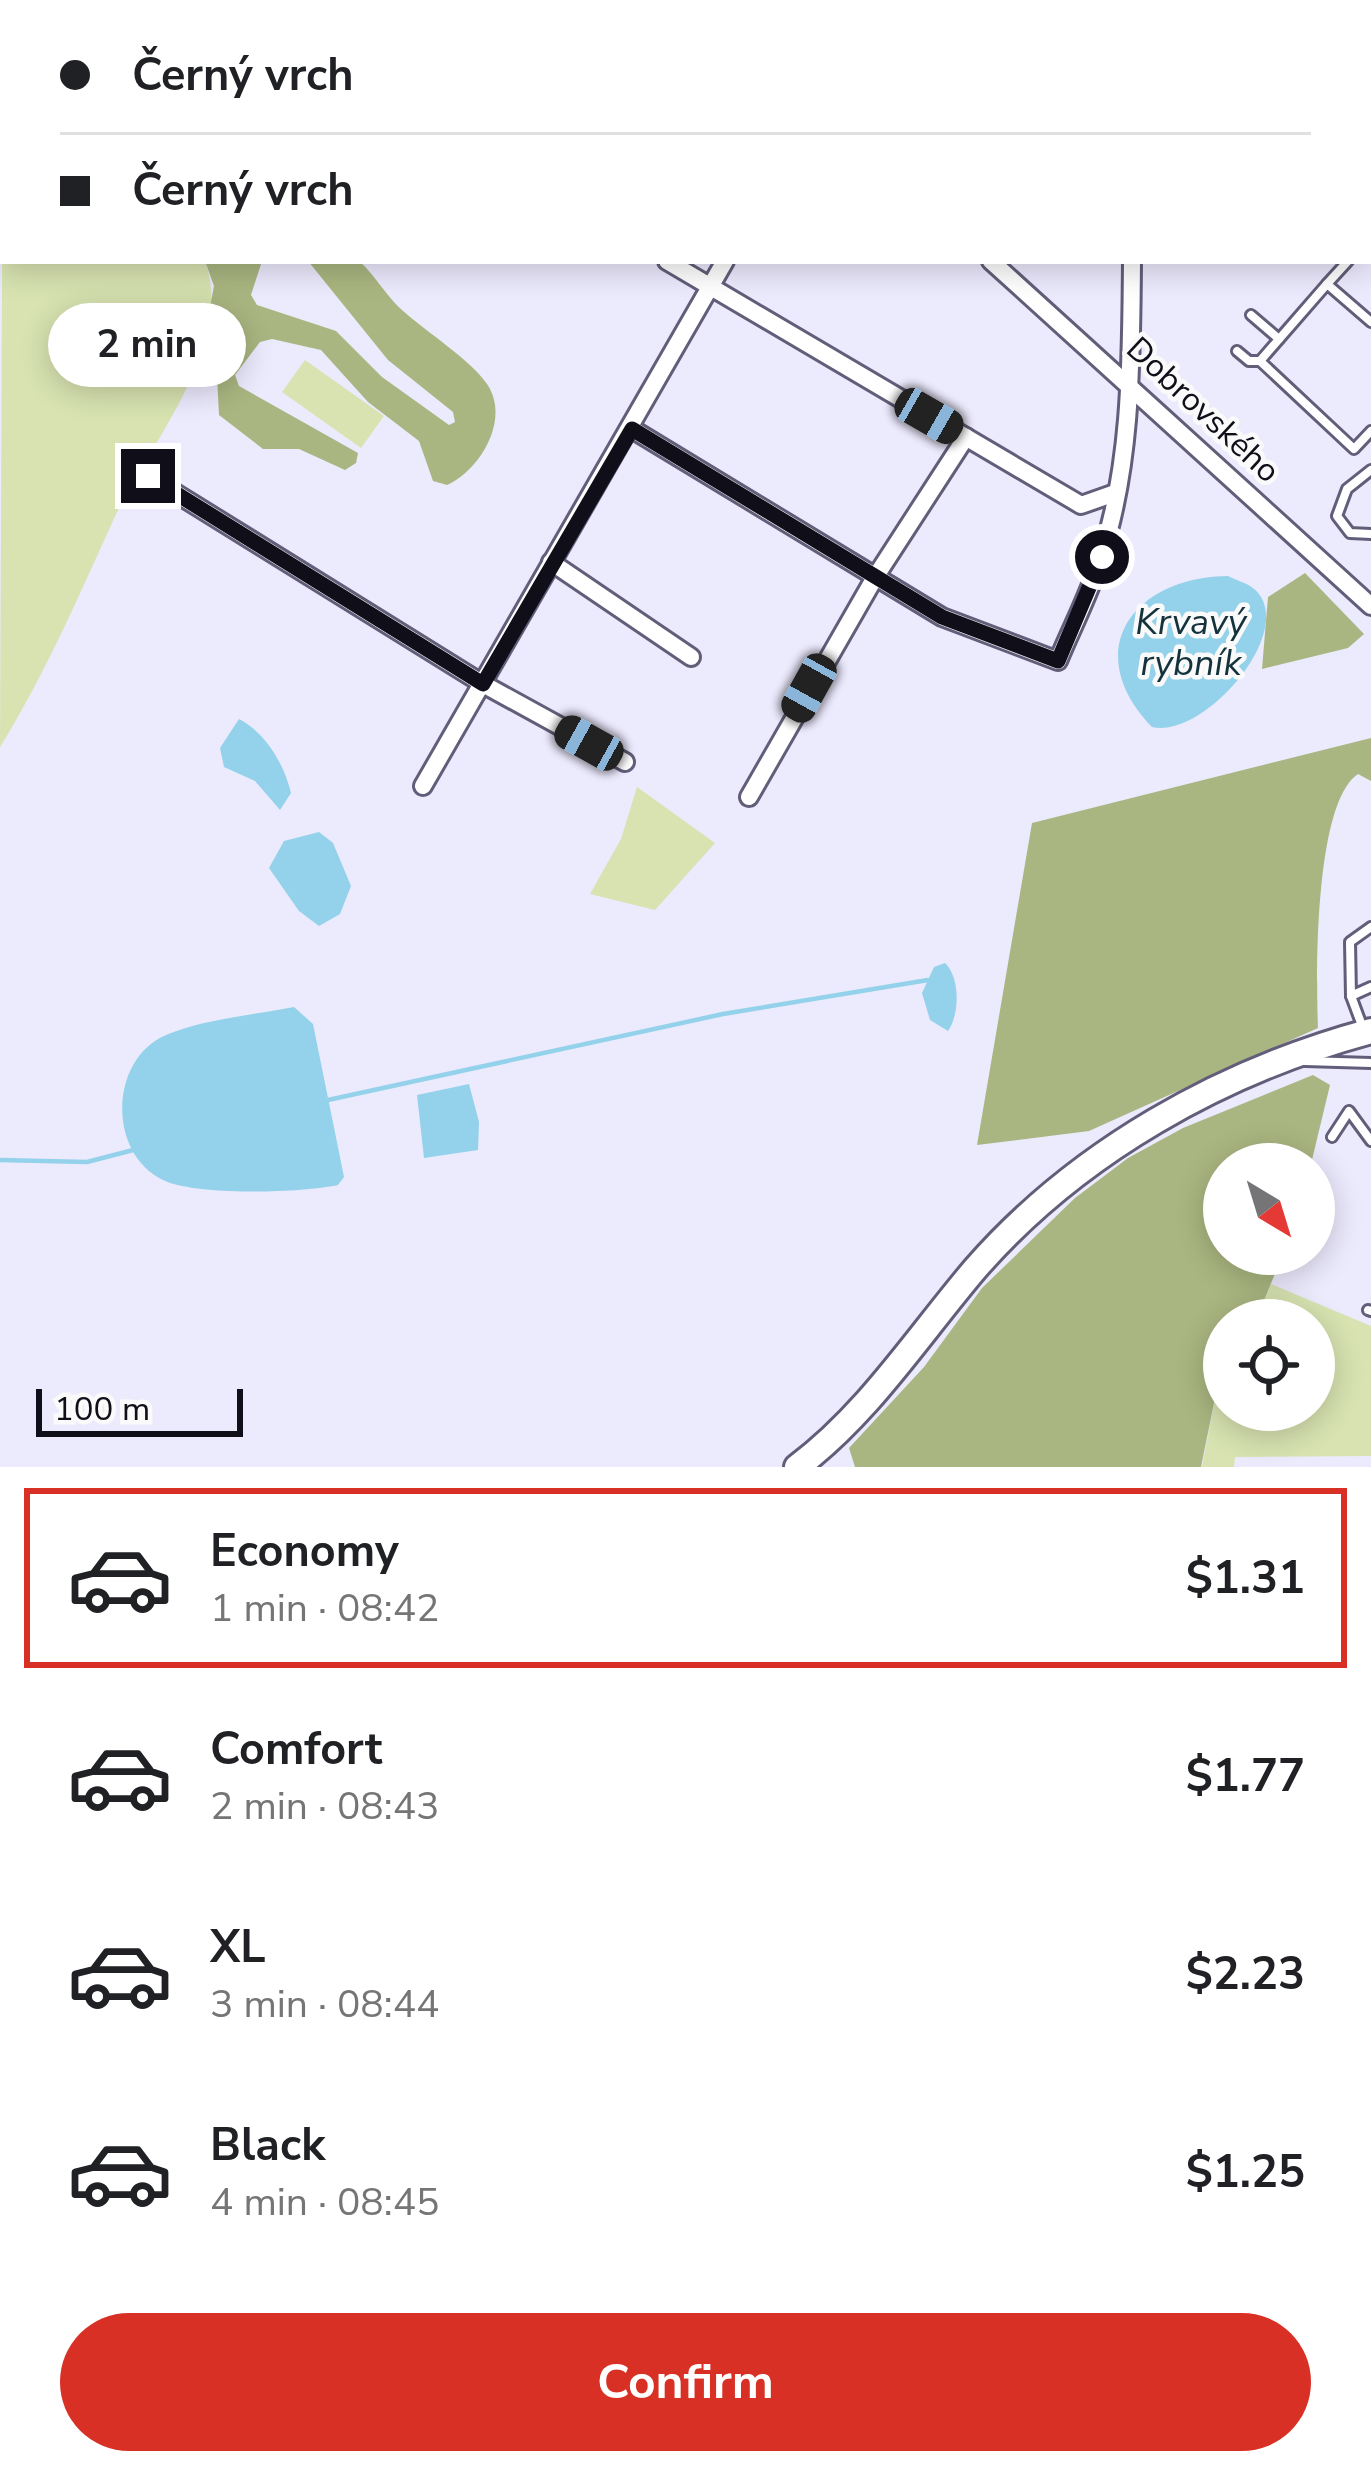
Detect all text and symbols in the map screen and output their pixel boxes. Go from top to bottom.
text: Černý vrch [132,45,354,106]
text: Černý vrch [132,160,354,221]
callout: 2 min [49,302,247,386]
text: 2 min [97,318,197,371]
street label: Dobrovského [1116,327,1290,493]
car [889,382,969,450]
route end [121,449,175,503]
route start [1075,530,1129,584]
water label: Krvavý rybník [1135,598,1248,688]
car [776,648,842,728]
car [549,710,629,776]
north arrow [1203,1143,1335,1275]
map controls [1203,1143,1335,1431]
button: locate [1203,1299,1335,1431]
scale bar [36,1383,243,1436]
text: 100 m [54,1387,150,1432]
text: Economy [210,1521,399,1582]
icon: car [66,1524,174,1632]
text: $1.31 [1186,1548,1305,1609]
text: 1 min · 08:42 [210,1582,439,1635]
text: Comfort [210,1719,382,1780]
icon: car [66,1722,174,1830]
text: $1.77 [1186,1746,1305,1807]
text: 2 min · 08:43 [210,1780,439,1833]
text: XL [210,1917,266,1978]
icon: car [66,1920,174,2028]
text: $2.23 [1186,1944,1305,2005]
text: 3 min · 08:44 [210,1978,439,2031]
text: Black [210,2115,325,2176]
icon: car [66,2118,174,2226]
text: $1.25 [1186,2142,1305,2203]
text: 4 min · 08:45 [210,2176,439,2229]
button: Confirm [60,2313,1311,2451]

